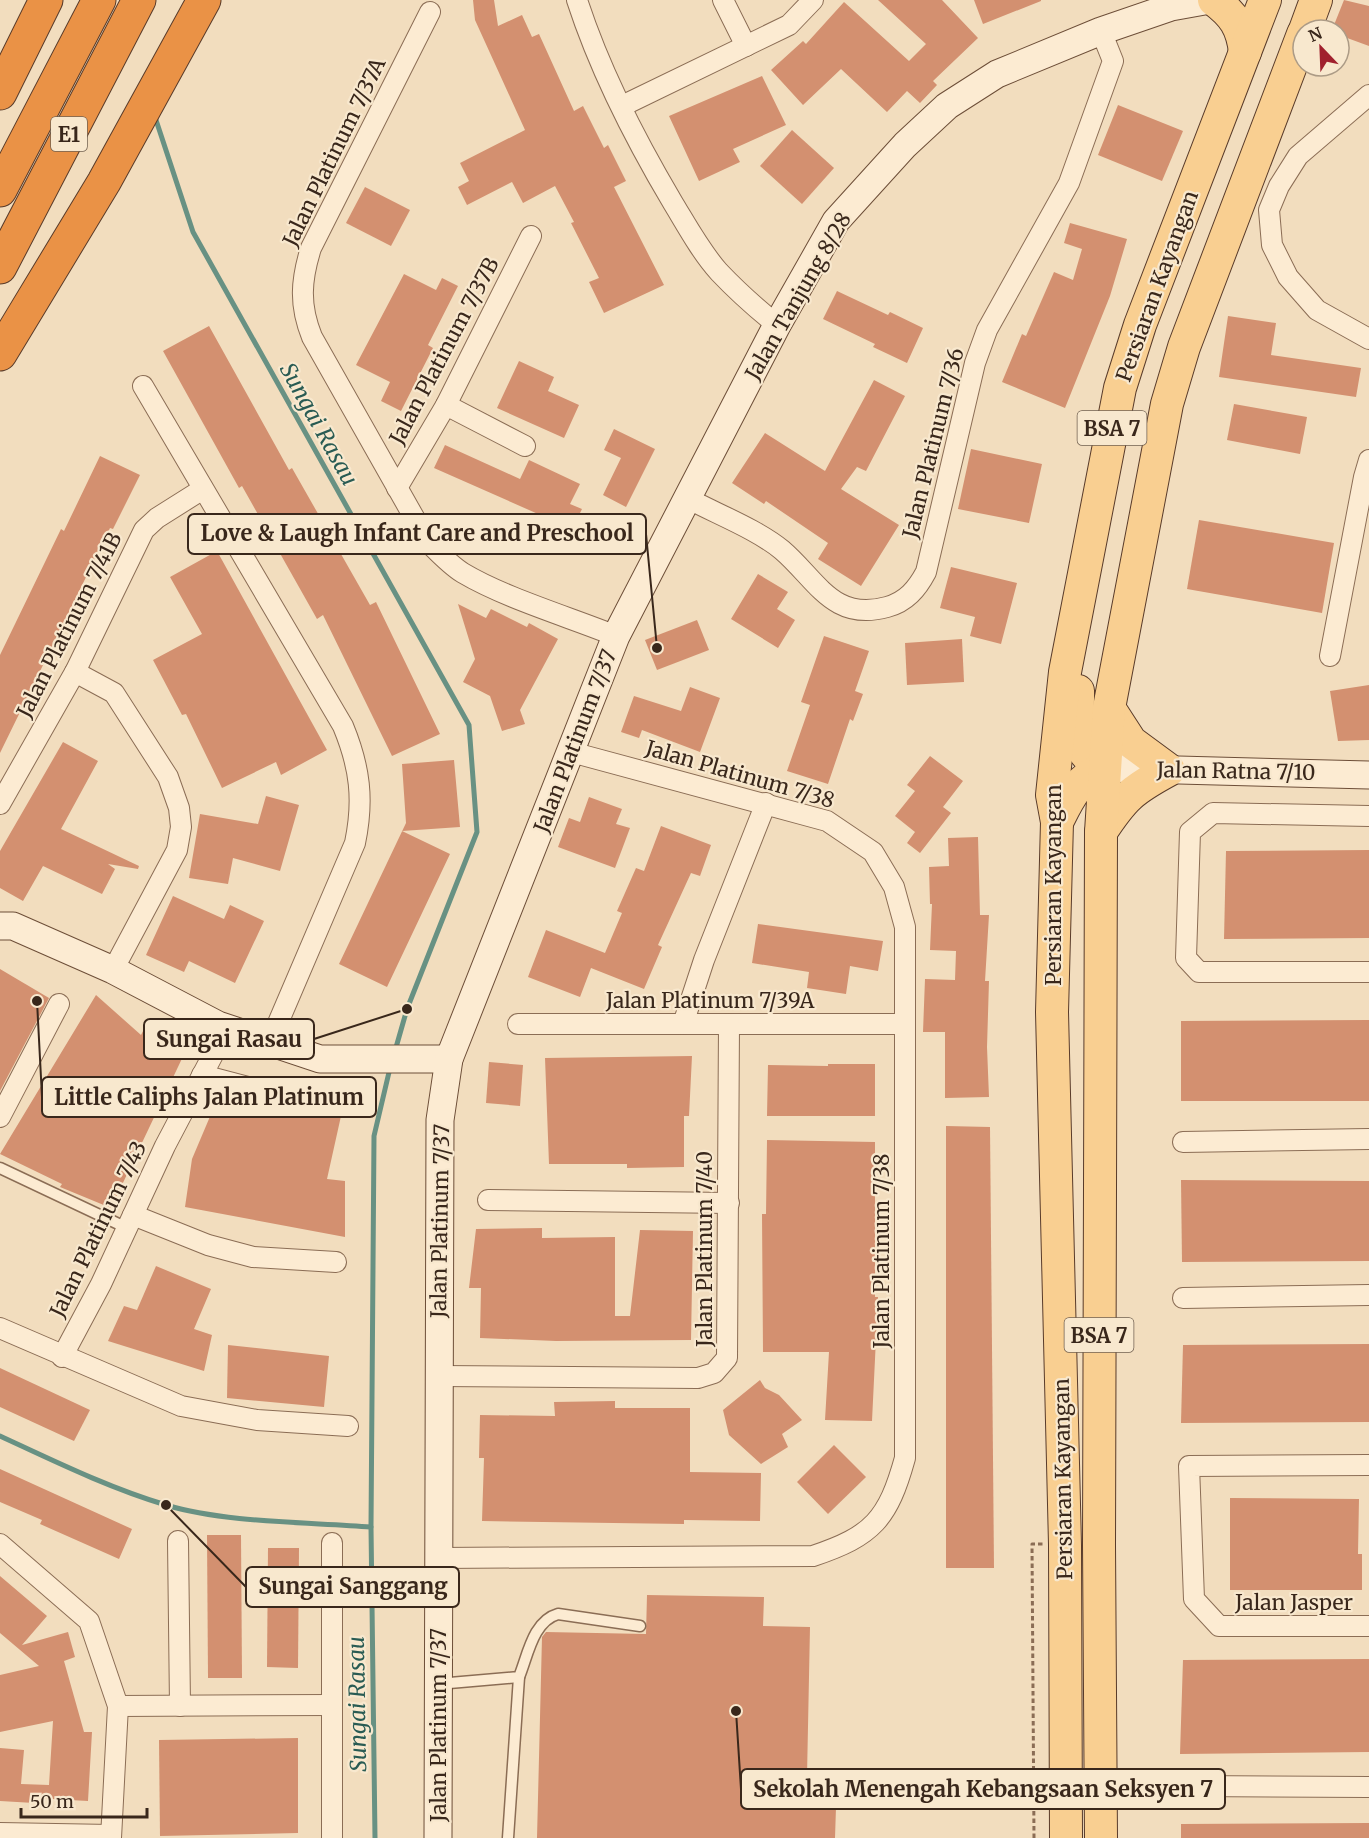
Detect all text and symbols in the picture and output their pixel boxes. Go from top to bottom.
north arrow [1291,18,1351,78]
text: N [1305,22,1325,46]
street label: Jalan Platinum 7/37A [276,53,392,252]
road number: E1 [51,117,87,151]
street label: Persiaran Kayangan [1110,187,1204,385]
street label: Jalan Tanjung 8/28 [739,207,857,385]
street label: Jalan Platinum 7/37B [383,253,505,450]
street label: Jalan Platinum 7/36 [896,345,970,542]
water label: Sungai Rasau [274,358,364,490]
road number: BSA 7 [1078,411,1146,445]
callout: Love & Laugh Infant Care and Preschool [188,514,646,554]
text: Love & Laugh Infant Care and Preschool [200,519,634,547]
street label: Jalan Platinum 7/41B [10,528,127,723]
street label: Jalan Platinum 7/37 [527,646,622,837]
street label: Jalan Platinum 7/38 [642,734,837,814]
street label: Jalan Ratna 7/10 [1155,756,1316,786]
street label: Persiaran Kayangan [1040,784,1067,986]
street label: Jalan Platinum 7/39A [605,987,814,1014]
callout: Sungai Rasau [144,1019,314,1059]
text: Sungai Rasau [156,1025,302,1053]
callout: Little Caliphs Jalan Platinum [42,1077,376,1117]
text: Little Caliphs Jalan Platinum [54,1083,364,1111]
street label: Jalan Platinum 7/37 [425,1124,455,1319]
street label: Jalan Platinum 7/43 [43,1136,152,1323]
street label: Jalan Platinum 7/40 [691,1151,718,1348]
street label: Jalan Platinum 7/38 [868,1153,895,1350]
road number: BSA 7 [1064,1318,1134,1352]
street label: Persiaran Kayangan [1048,1378,1078,1580]
callout: Sungai Sanggang [246,1567,459,1607]
text: Sungai Sanggang [258,1572,448,1600]
street label: Jalan Jasper [1234,1589,1353,1616]
street label: Jalan Platinum 7/37 [425,1628,452,1823]
water label: Sungai Rasau [342,1636,372,1772]
callout: Sekolah Menengah Kebangsaan Seksyen 7 [741,1769,1225,1809]
text: Sekolah Menengah Kebangsaan Seksyen 7 [753,1775,1213,1803]
scale bar [21,1781,147,1819]
text: 50 m [30,1790,74,1813]

